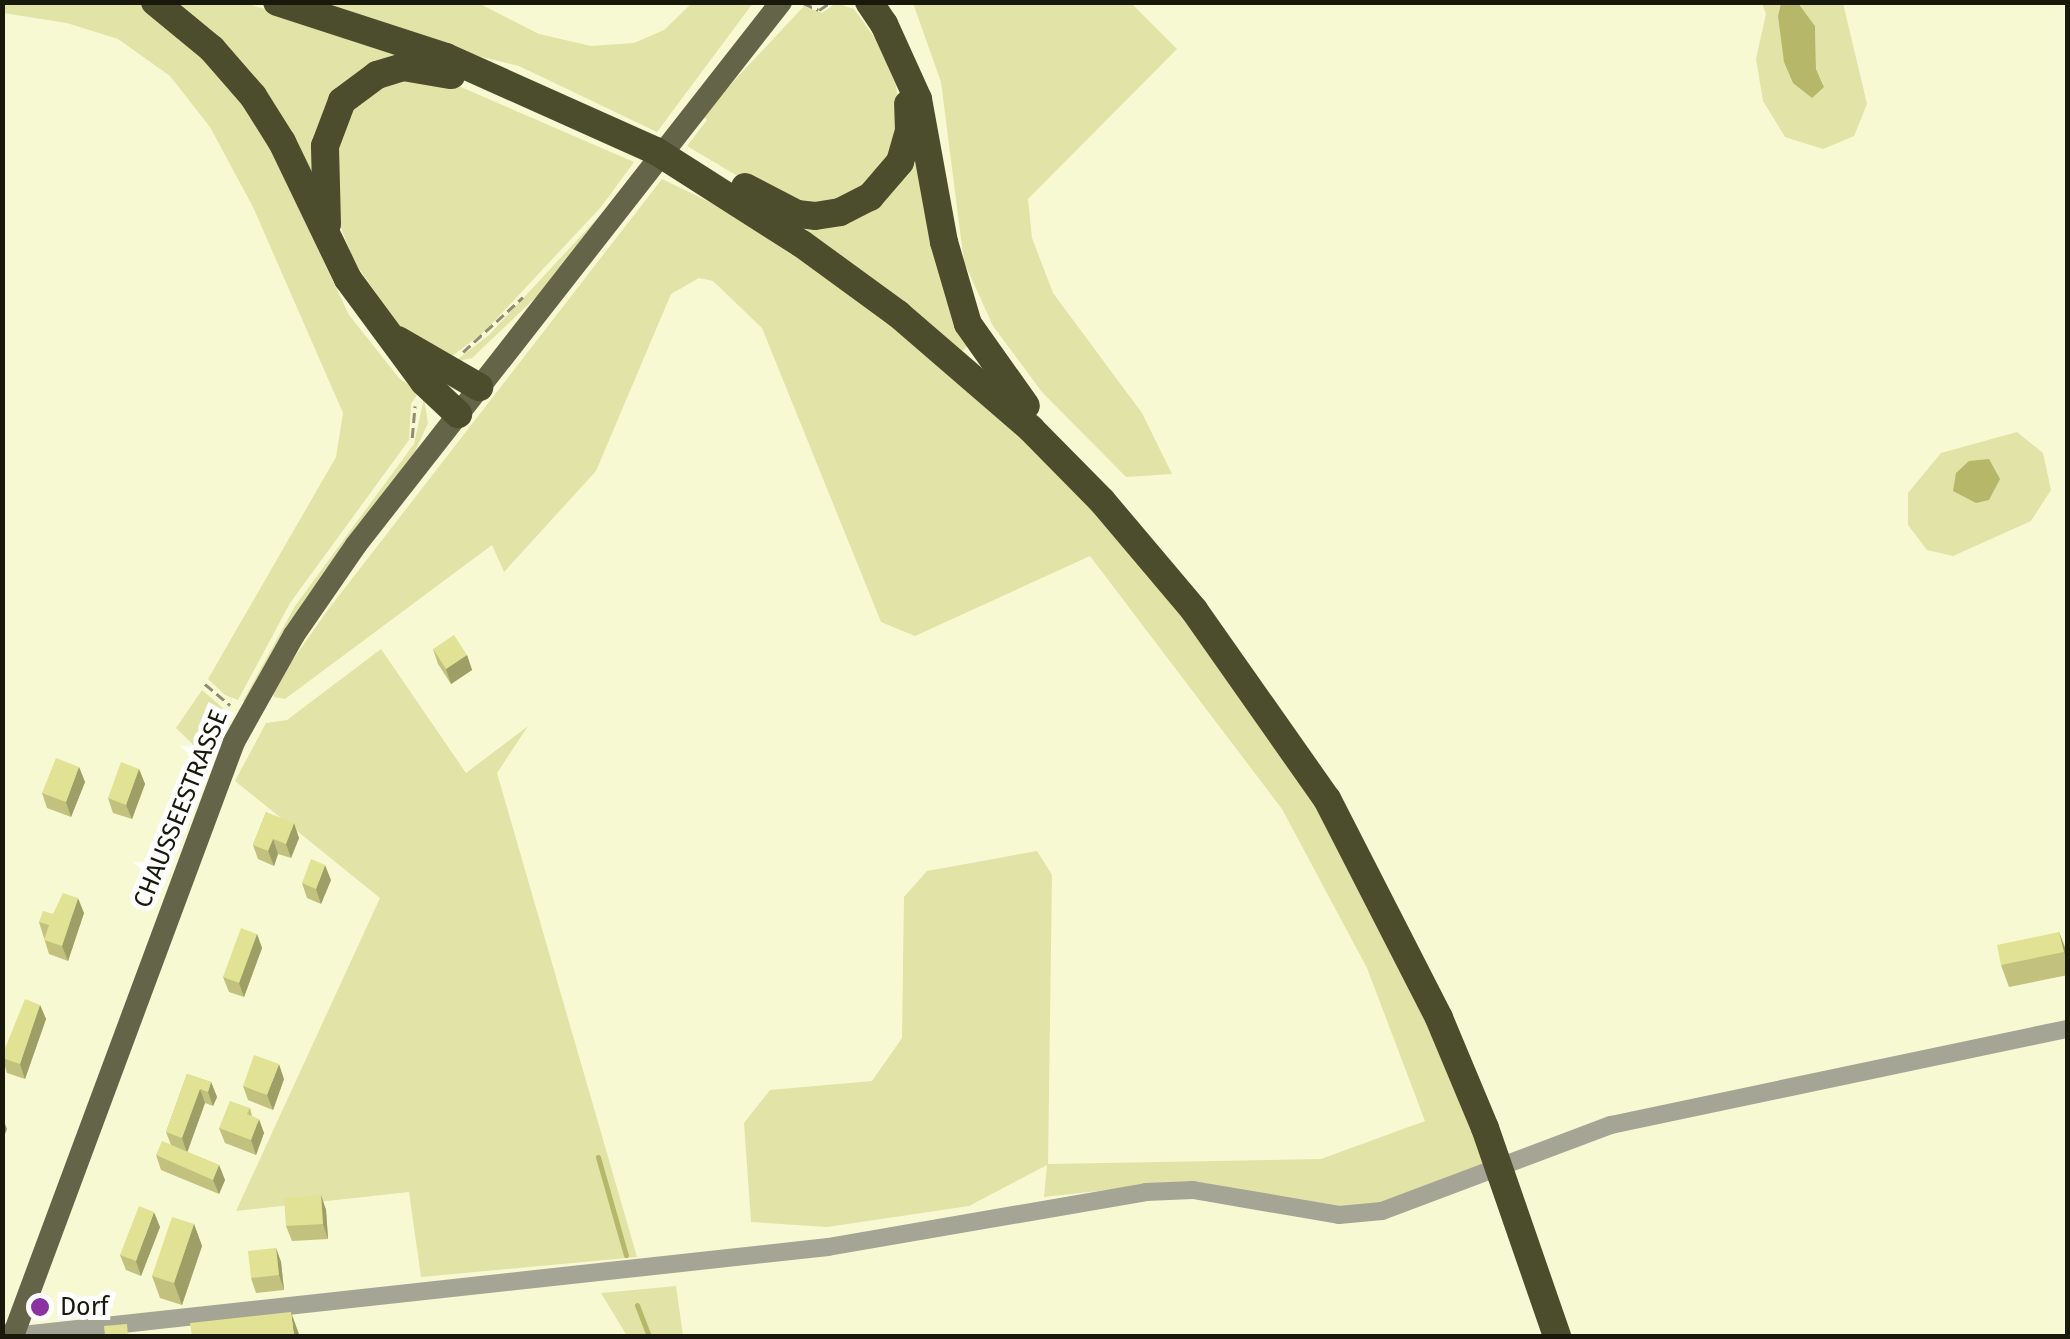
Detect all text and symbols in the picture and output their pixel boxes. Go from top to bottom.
street label: CHAUSSEESTRASSE [128,706,234,912]
place label: Dorf [60,1292,109,1322]
marker: Dorf [29,1296,51,1318]

